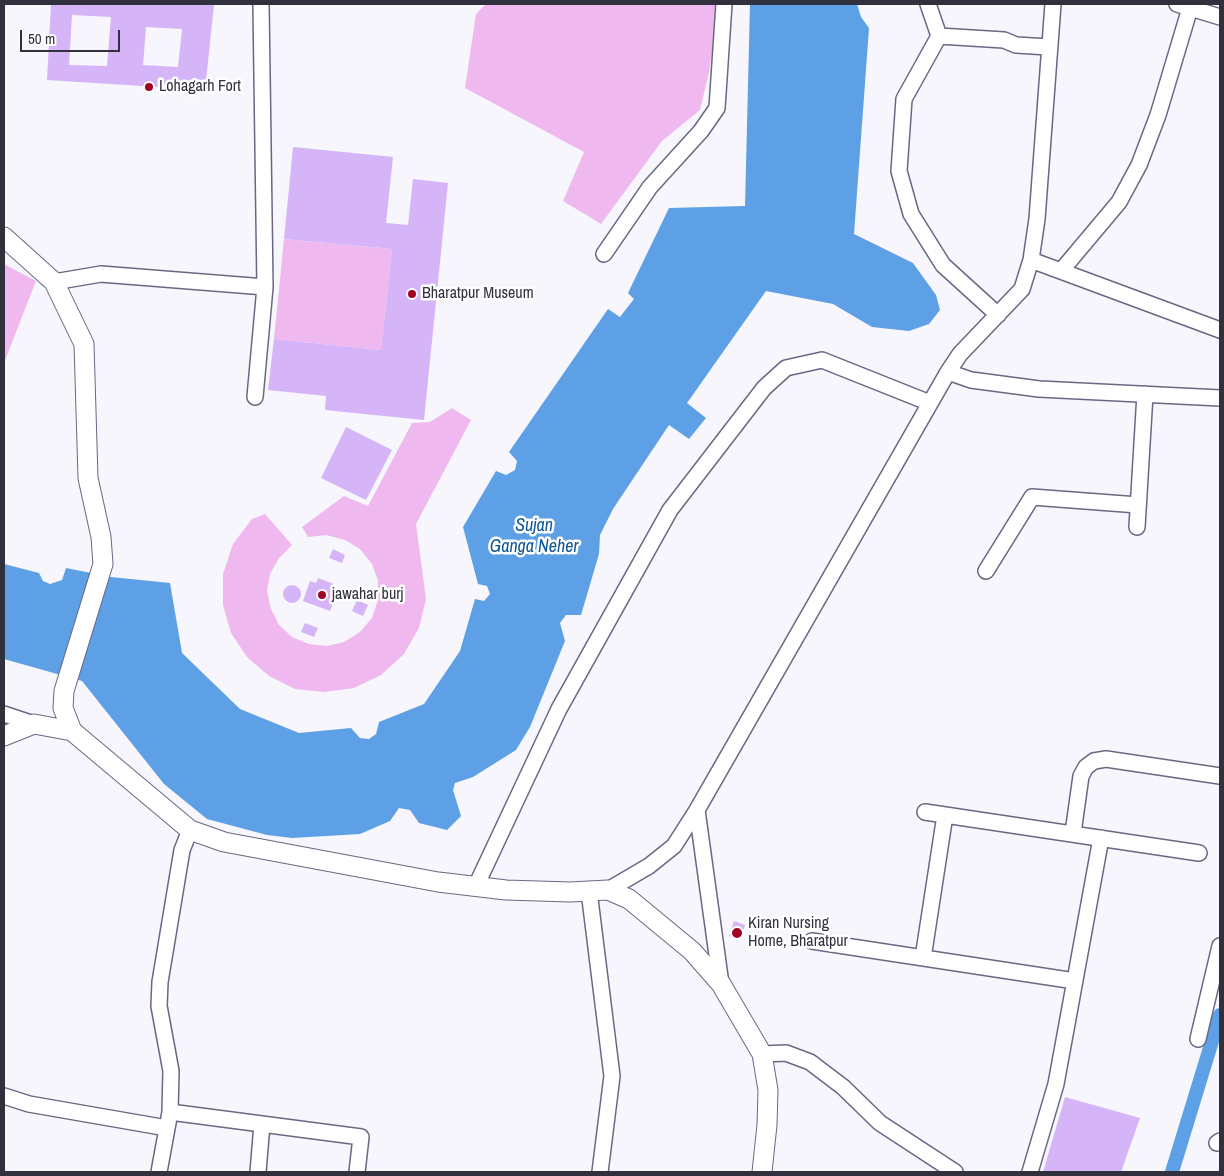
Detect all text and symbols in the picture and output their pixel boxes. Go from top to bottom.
scale bar [22,20,122,52]
text: 50 m [28,28,55,49]
place label: Lohagarh Fort [159,77,241,97]
marker: Lohagarh Fort [143,81,155,93]
place label: Bharatpur Museum [422,284,534,304]
marker: Bharatpur Museum [406,288,418,300]
water label: Sujan Ganga Neher [490,515,578,558]
place label: jawahar burj [332,585,403,605]
marker: jawahar burj [316,589,328,601]
place label: Kiran Nursing Home, Bharatpur [748,914,848,952]
marker: Kiran Nursing Home, Bharatpur [730,926,744,940]

